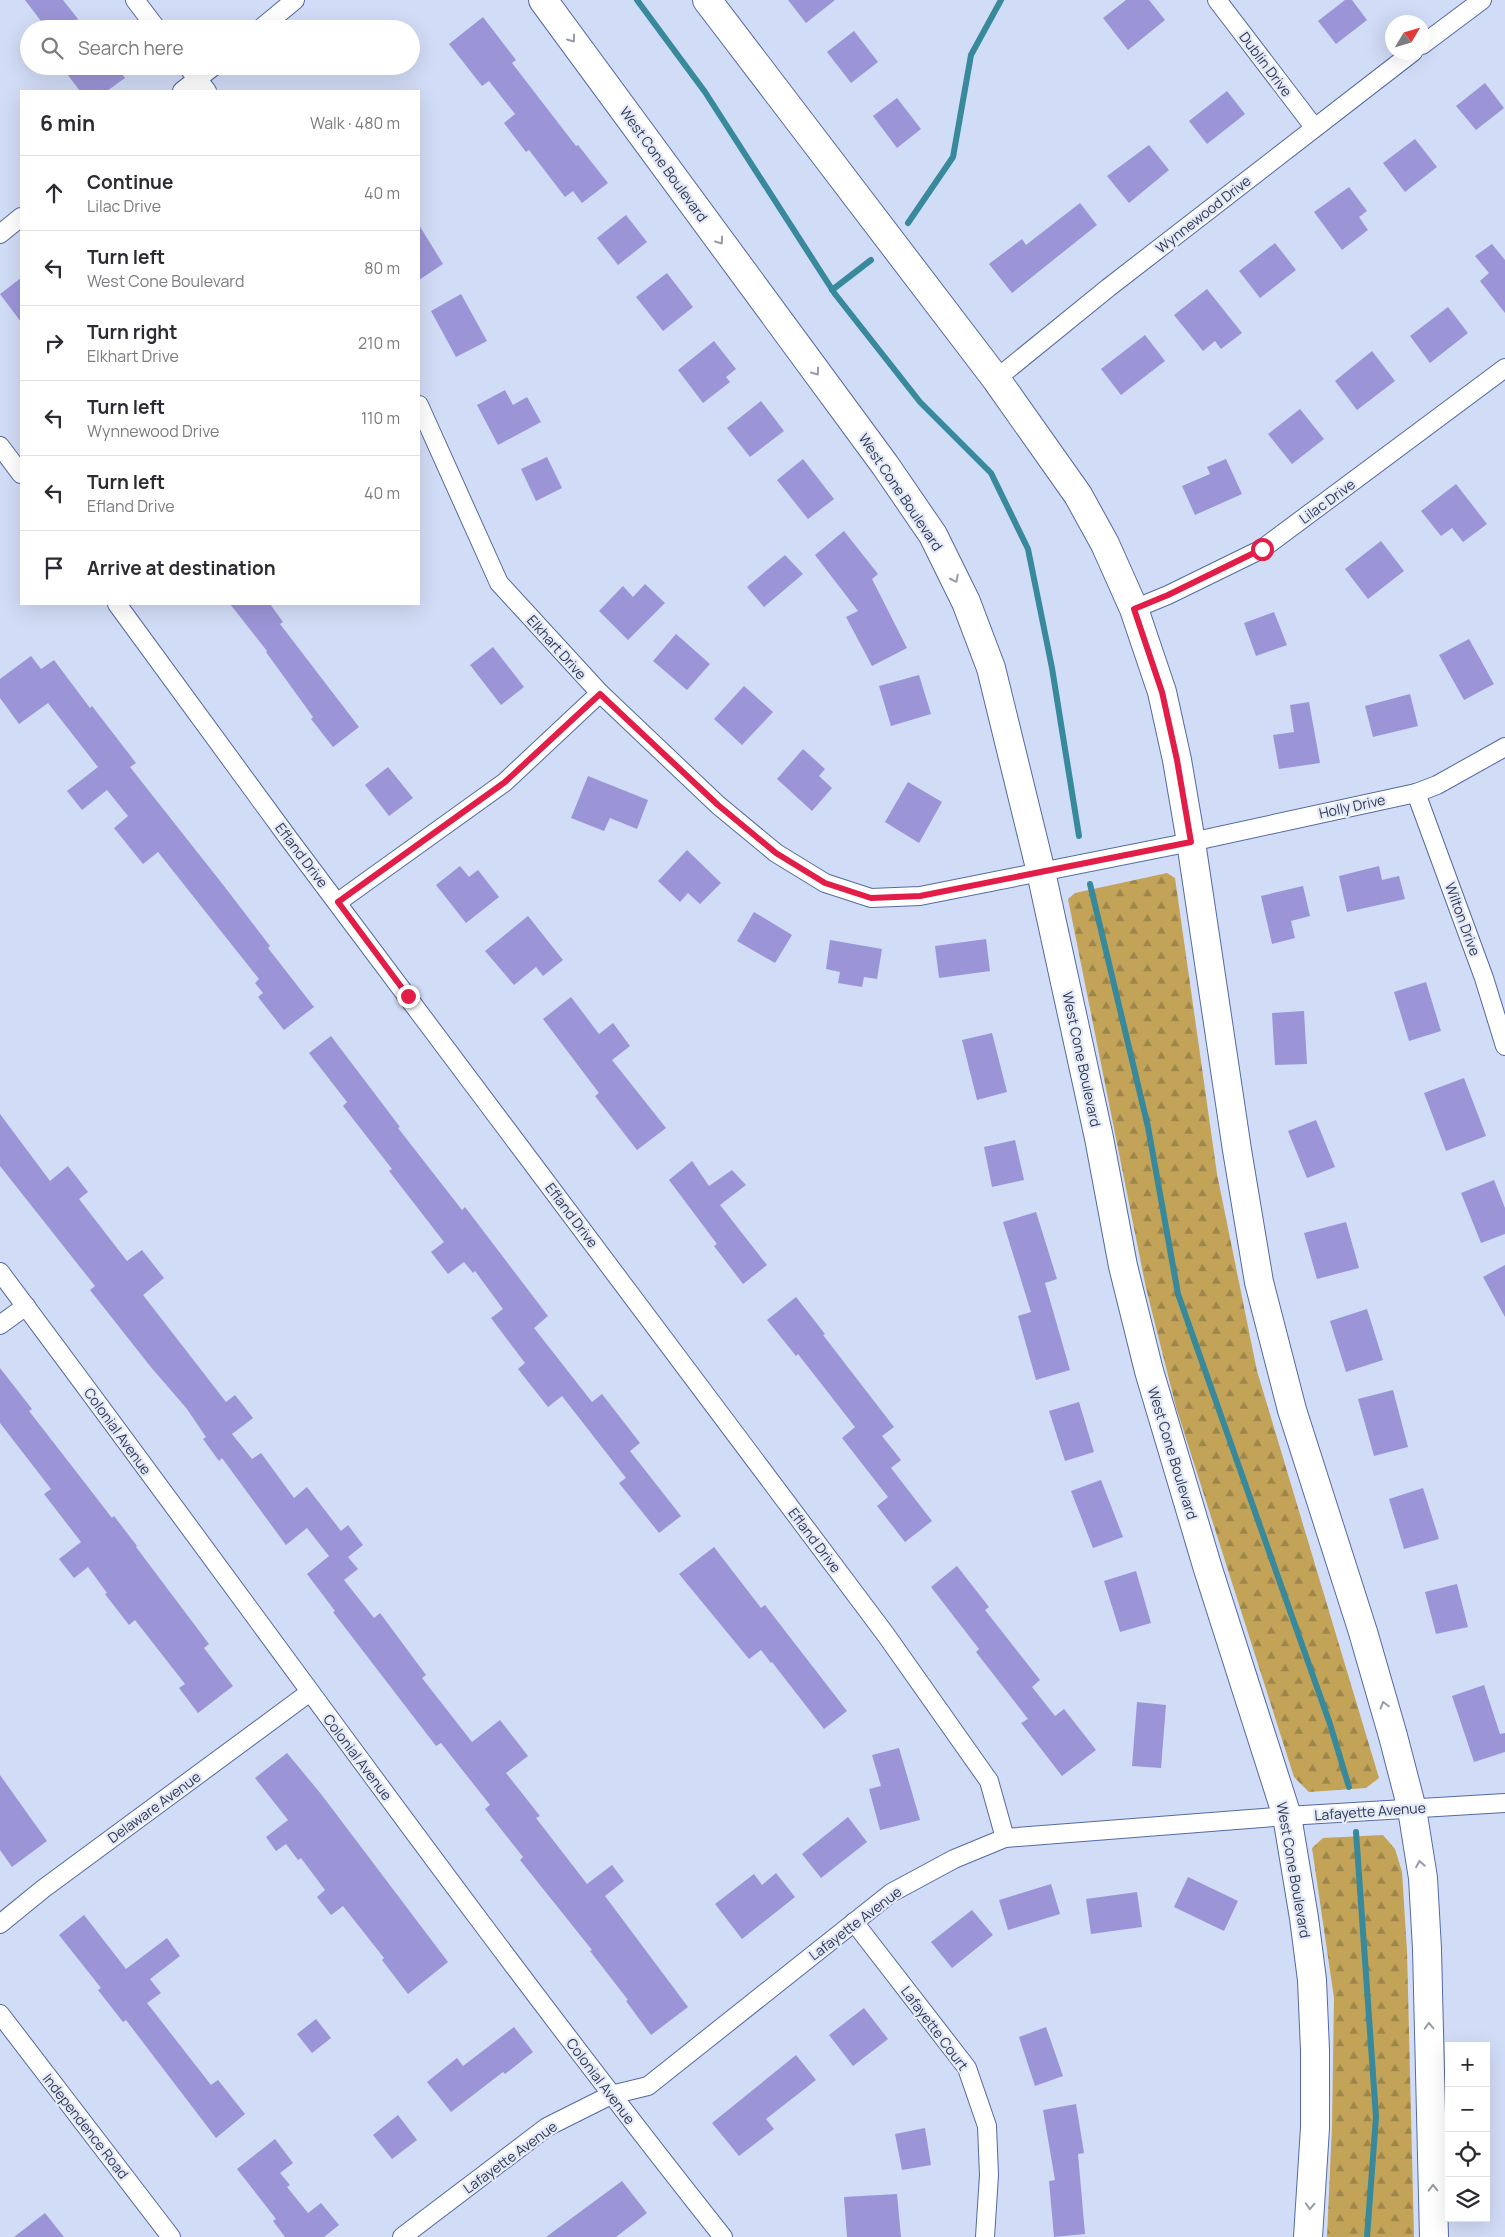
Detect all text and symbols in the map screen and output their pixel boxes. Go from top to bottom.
north arrow [1385,15,1430,60]
search box [20,20,420,75]
street label: Dublin Drive [1235,28,1297,100]
one-way arrow [566,33,575,43]
icon: search [38,34,66,62]
text: Search here [78,35,184,61]
street label: West Cone Boulevard [616,103,712,225]
text: 6 min [40,109,95,137]
text: Walk · 480 m [310,112,400,134]
text: Continue [87,169,173,195]
street label: Wynnewood Drive [1152,171,1254,257]
icon: ahead [40,179,68,207]
text: 40 m [364,182,400,204]
text: Lilac Drive [87,195,161,217]
one-way arrow [714,235,723,245]
text: Turn left [87,244,165,270]
icon: left [40,254,68,282]
text: 80 m [364,257,400,279]
text: West Cone Boulevard [87,270,244,292]
text: Turn right [87,319,177,345]
icon: right [40,329,68,357]
text: 210 m [358,332,400,354]
text: Elkhart Drive [87,345,179,367]
one-way arrow [810,366,819,375]
text: Turn left [87,394,165,420]
icon: left [40,404,68,432]
text: 110 m [361,407,400,429]
text: Wynnewood Drive [87,420,219,442]
street label: West Cone Boulevard [855,430,947,554]
text: Turn left [87,469,165,495]
street label: Lilac Drive [1295,474,1359,528]
icon: left [40,479,68,507]
text: 40 m [364,482,400,504]
text: Efland Drive [87,495,175,517]
route start [1251,538,1274,561]
icon: arrive [40,554,68,582]
text: Arrive at destination [87,555,276,581]
one-way arrow [949,574,959,583]
street label: Elkhart Drive [523,611,591,683]
street label: Holly Drive [1317,790,1387,822]
street label: Efland Drive [271,819,333,891]
street label: Wilton Drive [1441,880,1485,958]
route end [397,985,420,1008]
street label: West Cone Boulevard [1058,990,1106,1128]
street label: Efland Drive [541,1179,603,1251]
street label: Colonial Avenue [80,1384,156,1478]
street label: West Cone Boulevard [1144,1384,1202,1522]
street label: Efland Drive [784,1504,846,1576]
one-way arrow [1380,1702,1390,1710]
street label: Colonial Avenue [319,1710,397,1804]
street label: Delaware Avenue [104,1767,204,1847]
street label: Lafayette Avenue [1314,1798,1426,1824]
street label: West Cone Boulevard [1273,1801,1315,1939]
one-way arrow [1416,1859,1426,1868]
street label: Lafayette Avenue [805,1882,905,1964]
street label: Lafayette Court [897,1982,973,2074]
one-way arrow [1424,2022,1435,2030]
street label: Colonial Avenue [562,2034,640,2128]
map controls [1445,2042,1490,2222]
button: + [1445,2042,1490,2087]
street label: Independence Road [39,2069,133,2183]
button: − [1445,2087,1490,2132]
street label: Lafayette Avenue [459,2117,561,2197]
button: locate [1445,2132,1490,2177]
button: layers [1445,2177,1490,2222]
one-way arrow [1428,2184,1438,2192]
one-way arrow [1305,2202,1316,2210]

